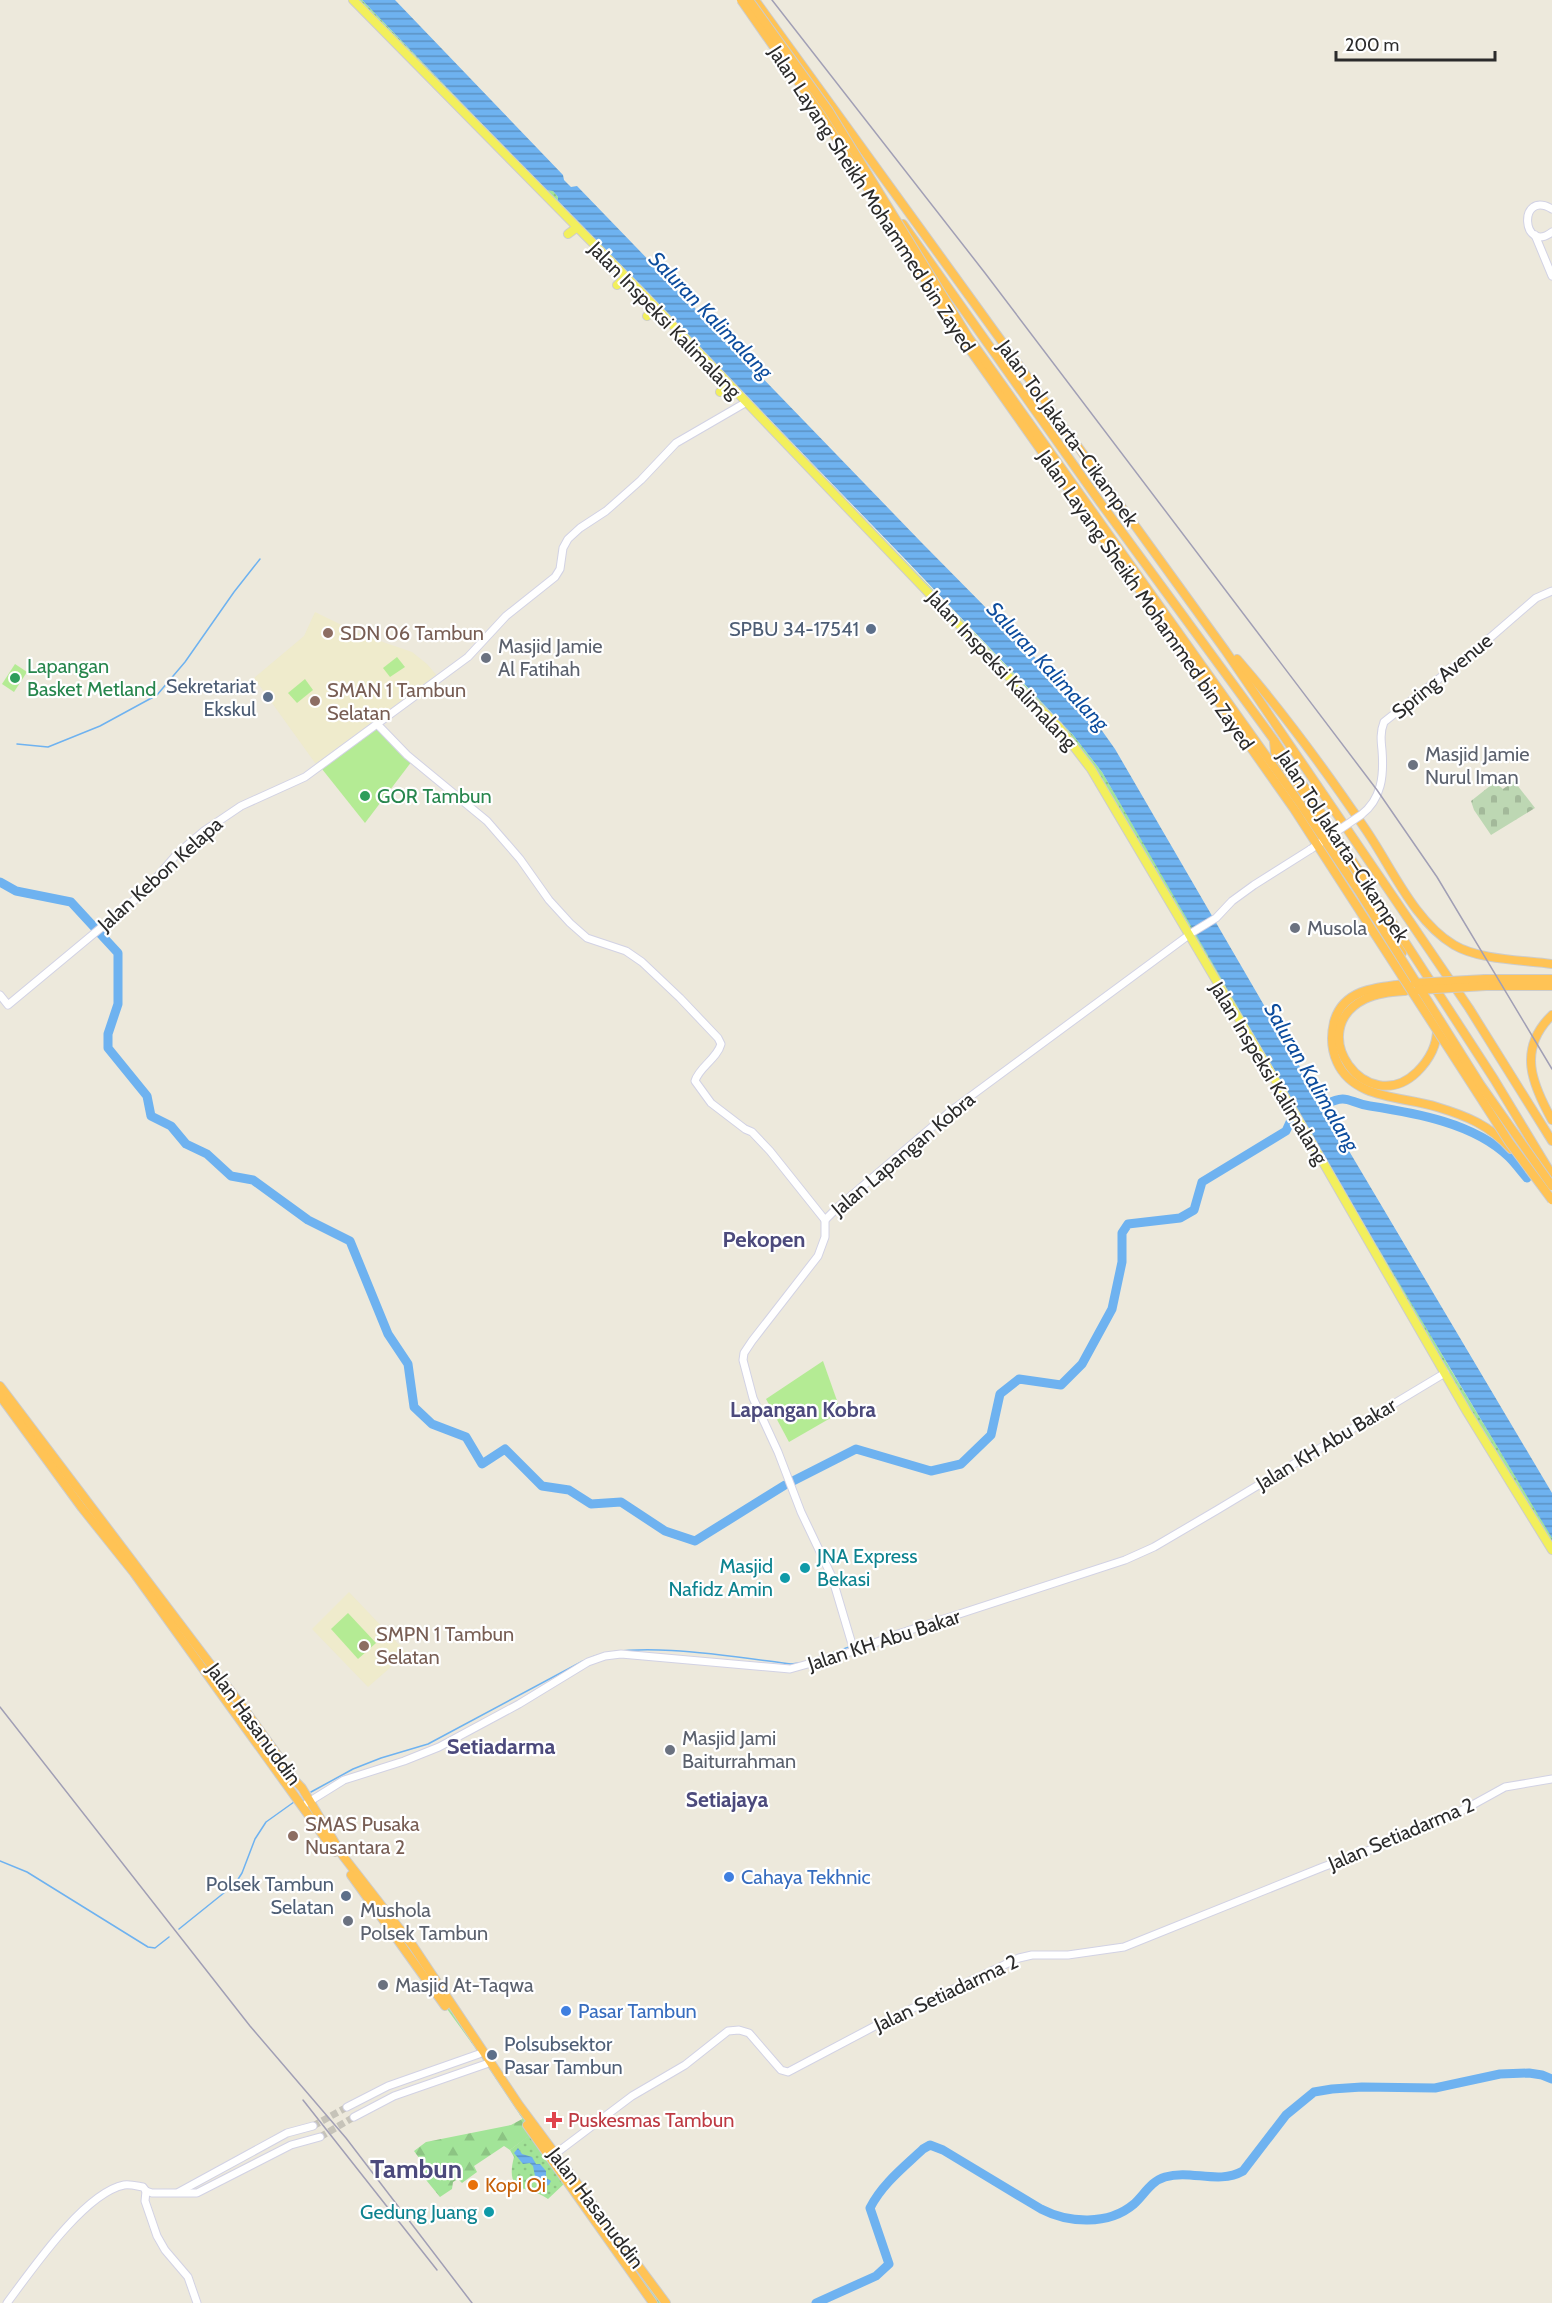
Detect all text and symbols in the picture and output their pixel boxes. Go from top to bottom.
scale bar [1336,24,1495,62]
text: 200 m [1345,34,1399,56]
street label: Jalan Layang Sheikh Mohammed bin Zayed [763,40,980,357]
street label: Jalan Inspeksi Kalimalang [583,236,747,404]
water label: Saluran Kalimalang [644,246,779,385]
street label: Jalan Tol Jakarta–Cikampek [992,335,1144,531]
street label: Jalan Layang Sheikh Mohammed bin Zayed [1032,445,1259,755]
street label: Jalan Inspeksi Kalimalang [921,585,1083,755]
water label: Saluran Kalimalang [982,596,1115,737]
place label: SPBU 34-17541 [729,617,859,641]
place label: SDN 06 Tambun [340,621,484,645]
marker: SPBU 34-17541 [864,622,878,636]
marker: SDN 06 Tambun [321,626,335,640]
street label: Spring Avenue [1387,628,1497,724]
place label: Masjid Jamie Al Fatihah [498,634,603,681]
marker: Masjid Jamie Al Fatihah [479,651,493,665]
place label: Lapangan Basket Metland [27,654,156,701]
marker: Lapangan Basket Metland [8,671,22,685]
place label: Sekretariat Ekskul [166,674,256,721]
place label: SMAN 1 Tambun Selatan [327,678,466,725]
marker: Sekretariat Ekskul [261,690,275,704]
marker: SMAN 1 Tambun Selatan [308,694,322,708]
place label: Masjid Jamie Nurul Iman [1425,742,1530,789]
street label: Jalan Tol Jakarta–Cikampek [1271,745,1414,946]
marker: Masjid Jamie Nurul Iman [1406,758,1420,772]
place label: GOR Tambun [377,784,492,808]
marker: GOR Tambun [358,789,372,803]
street label: Jalan Kebon Kelapa [92,812,227,937]
place label: Musola [1307,916,1367,940]
marker: Musola [1288,921,1302,935]
street label: Jalan Inspeksi Kalimalang [1204,977,1334,1170]
water label: Saluran Kalimalang [1259,998,1365,1157]
street label: Jalan Lapangan Kobra [826,1087,980,1222]
district label: Pekopen [723,1226,805,1253]
street label: Jalan KH Abu Bakar [1251,1392,1401,1496]
district label: Lapangan Kobra [730,1397,877,1422]
place label: JNA Express Bekasi [816,1544,918,1591]
place label: Masjid Nafidz Amin [668,1554,773,1601]
marker: JNA Express Bekasi [798,1561,812,1575]
marker: Masjid Nafidz Amin [778,1571,792,1585]
street label: Jalan KH Abu Bakar [804,1604,964,1676]
place label: SMPN 1 Tambun Selatan [376,1622,514,1669]
marker: SMPN 1 Tambun Selatan [357,1639,371,1653]
street label: Jalan Hasanuddin [201,1657,306,1790]
place label: Masjid Jami Baiturrahman [682,1726,796,1773]
district label: Setiadarma [447,1733,555,1760]
marker: Masjid Jami Baiturrahman [663,1743,677,1757]
district label: Setiajaya [686,1787,769,1812]
street label: Jalan Setiadarma 2 [1324,1792,1478,1876]
place label: SMAS Pusaka Nusantara 2 [305,1812,420,1859]
marker: SMAS Pusaka Nusantara 2 [286,1829,300,1843]
place label: Cahaya Tekhnic [741,1865,871,1889]
marker: Cahaya Tekhnic [722,1870,736,1884]
place label: Polsek Tambun Selatan [206,1872,334,1919]
marker: Polsek Tambun Selatan [339,1889,353,1903]
place label: Mushola Polsek Tambun [360,1898,488,1945]
marker: Mushola Polsek Tambun [341,1914,355,1928]
street label: Jalan Setiadarma 2 [869,1949,1022,2037]
place label: Masjid At-Taqwa [395,1973,534,1997]
marker: Masjid At-Taqwa [376,1978,390,1992]
place label: Pasar Tambun [578,1999,697,2023]
marker: Pasar Tambun [559,2004,573,2018]
place label: Polsubsektor Pasar Tambun [504,2032,623,2079]
marker: Polsubsektor Pasar Tambun [485,2048,499,2062]
place label: Puskesmas Tambun [568,2108,734,2132]
marker: Puskesmas Tambun [545,2111,563,2129]
street label: Jalan Hasanuddin [542,2142,649,2273]
district label: Tambun [370,2153,462,2185]
place label: Kopi Oi [485,2173,546,2197]
marker: Kopi Oi [466,2178,480,2192]
place label: Gedung Juang [360,2200,478,2224]
marker: Gedung Juang [482,2205,496,2219]

